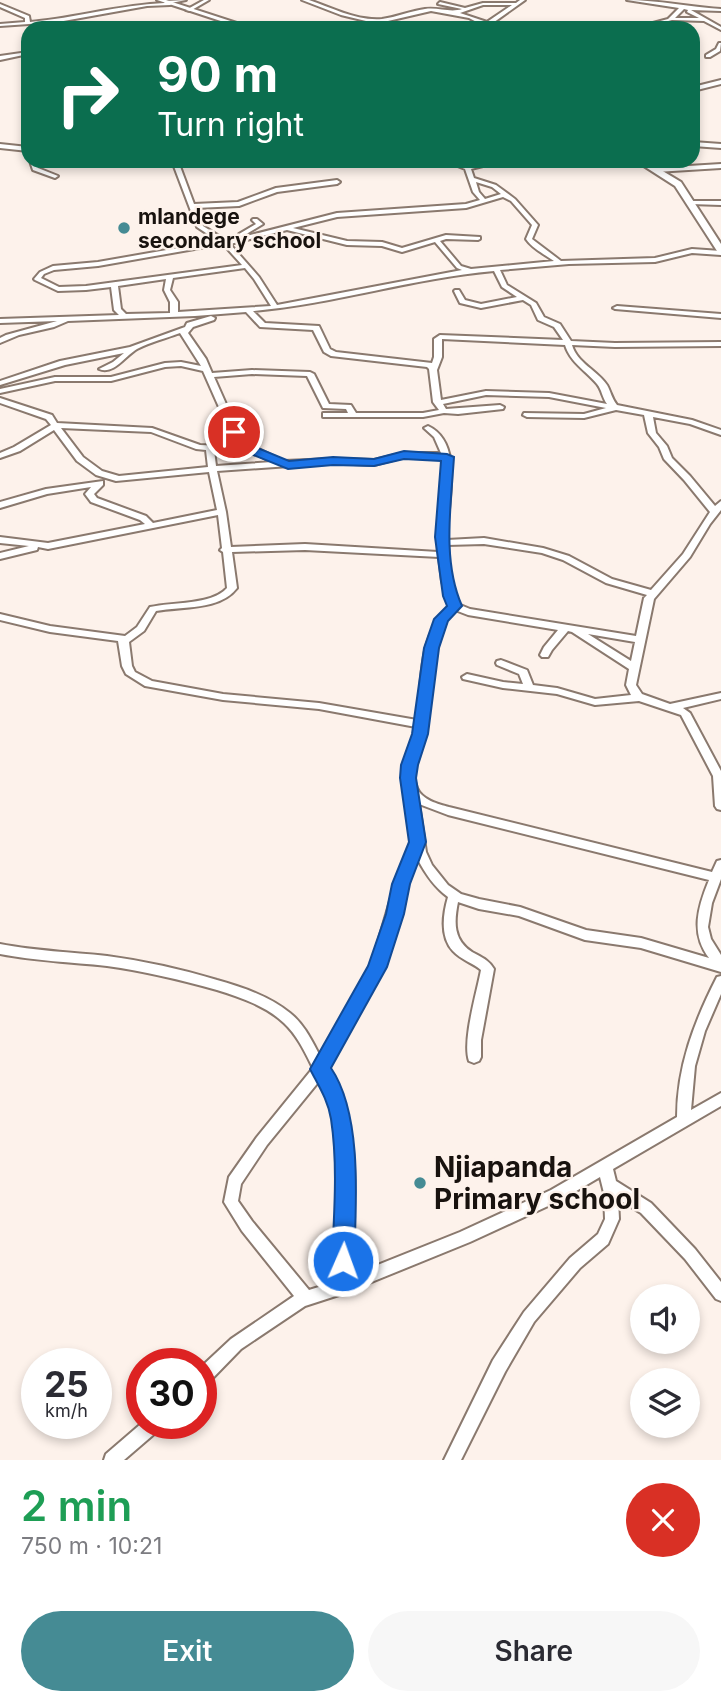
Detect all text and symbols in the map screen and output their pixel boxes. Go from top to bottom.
text: 90 m [157,45,278,104]
icon: right [42,49,133,140]
text: Turn right [157,105,304,144]
place label: mlandege secondary school [138,204,321,253]
marker: mlandege secondary school [116,220,132,236]
pin [204,402,264,462]
icon: arrive [215,413,253,451]
place label: Njiapanda Primary school [434,1150,640,1216]
marker: Njiapanda Primary school [412,1175,428,1191]
position arrow [306,1224,380,1298]
map controls [630,1284,700,1438]
button: sound [630,1284,700,1354]
speed limit sign: 30 [126,1348,217,1439]
text: 25 [44,1363,89,1405]
button: layers [630,1368,700,1438]
text: km/h [45,1400,88,1421]
text: 2 min [21,1480,132,1531]
button: close [626,1483,700,1557]
text: 750 m · 10:21 [21,1532,162,1560]
button: Exit [21,1611,354,1691]
button: Share [368,1611,700,1691]

